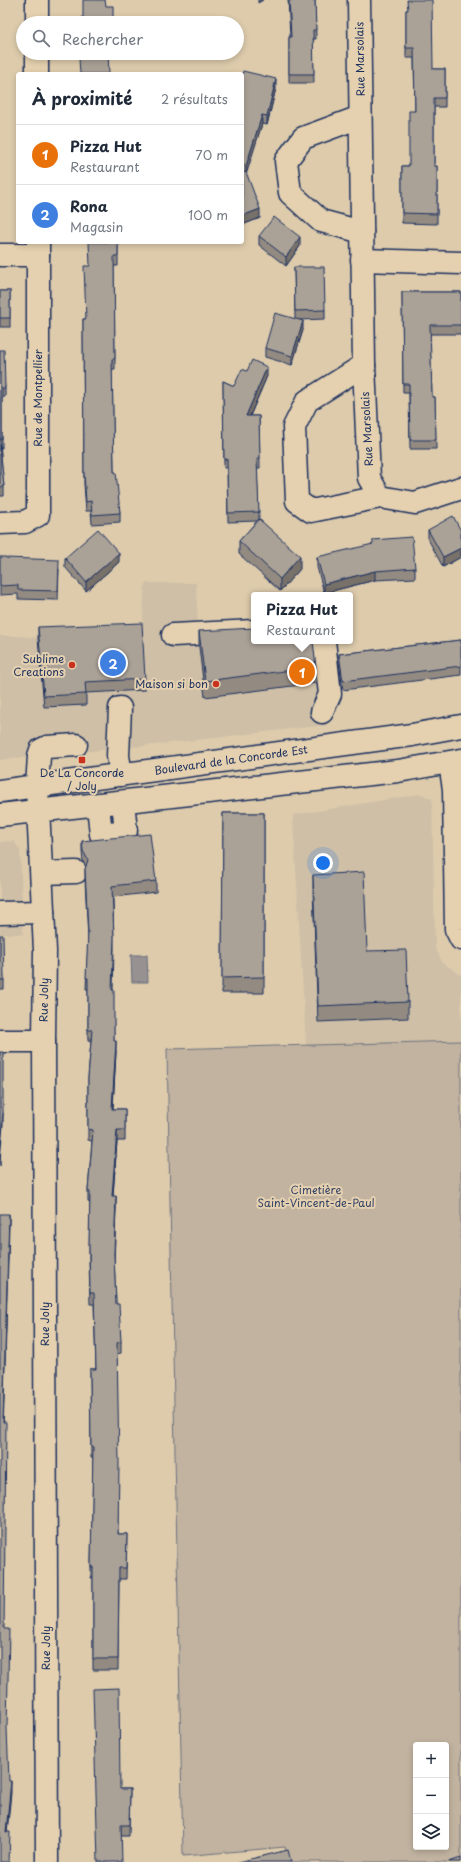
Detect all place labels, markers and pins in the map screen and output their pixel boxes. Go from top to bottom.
pin: 2 [100,648,126,678]
place label: Sublime Creations [13,650,64,680]
pin: 1 [289,657,315,687]
marker: Sublime Creations [67,660,77,670]
place label: Maison si bon [135,675,208,692]
marker: Maison si bon [211,679,221,689]
marker: De La Concorde / Joly [77,755,87,765]
place label: De La Concorde / Joly [40,764,124,794]

